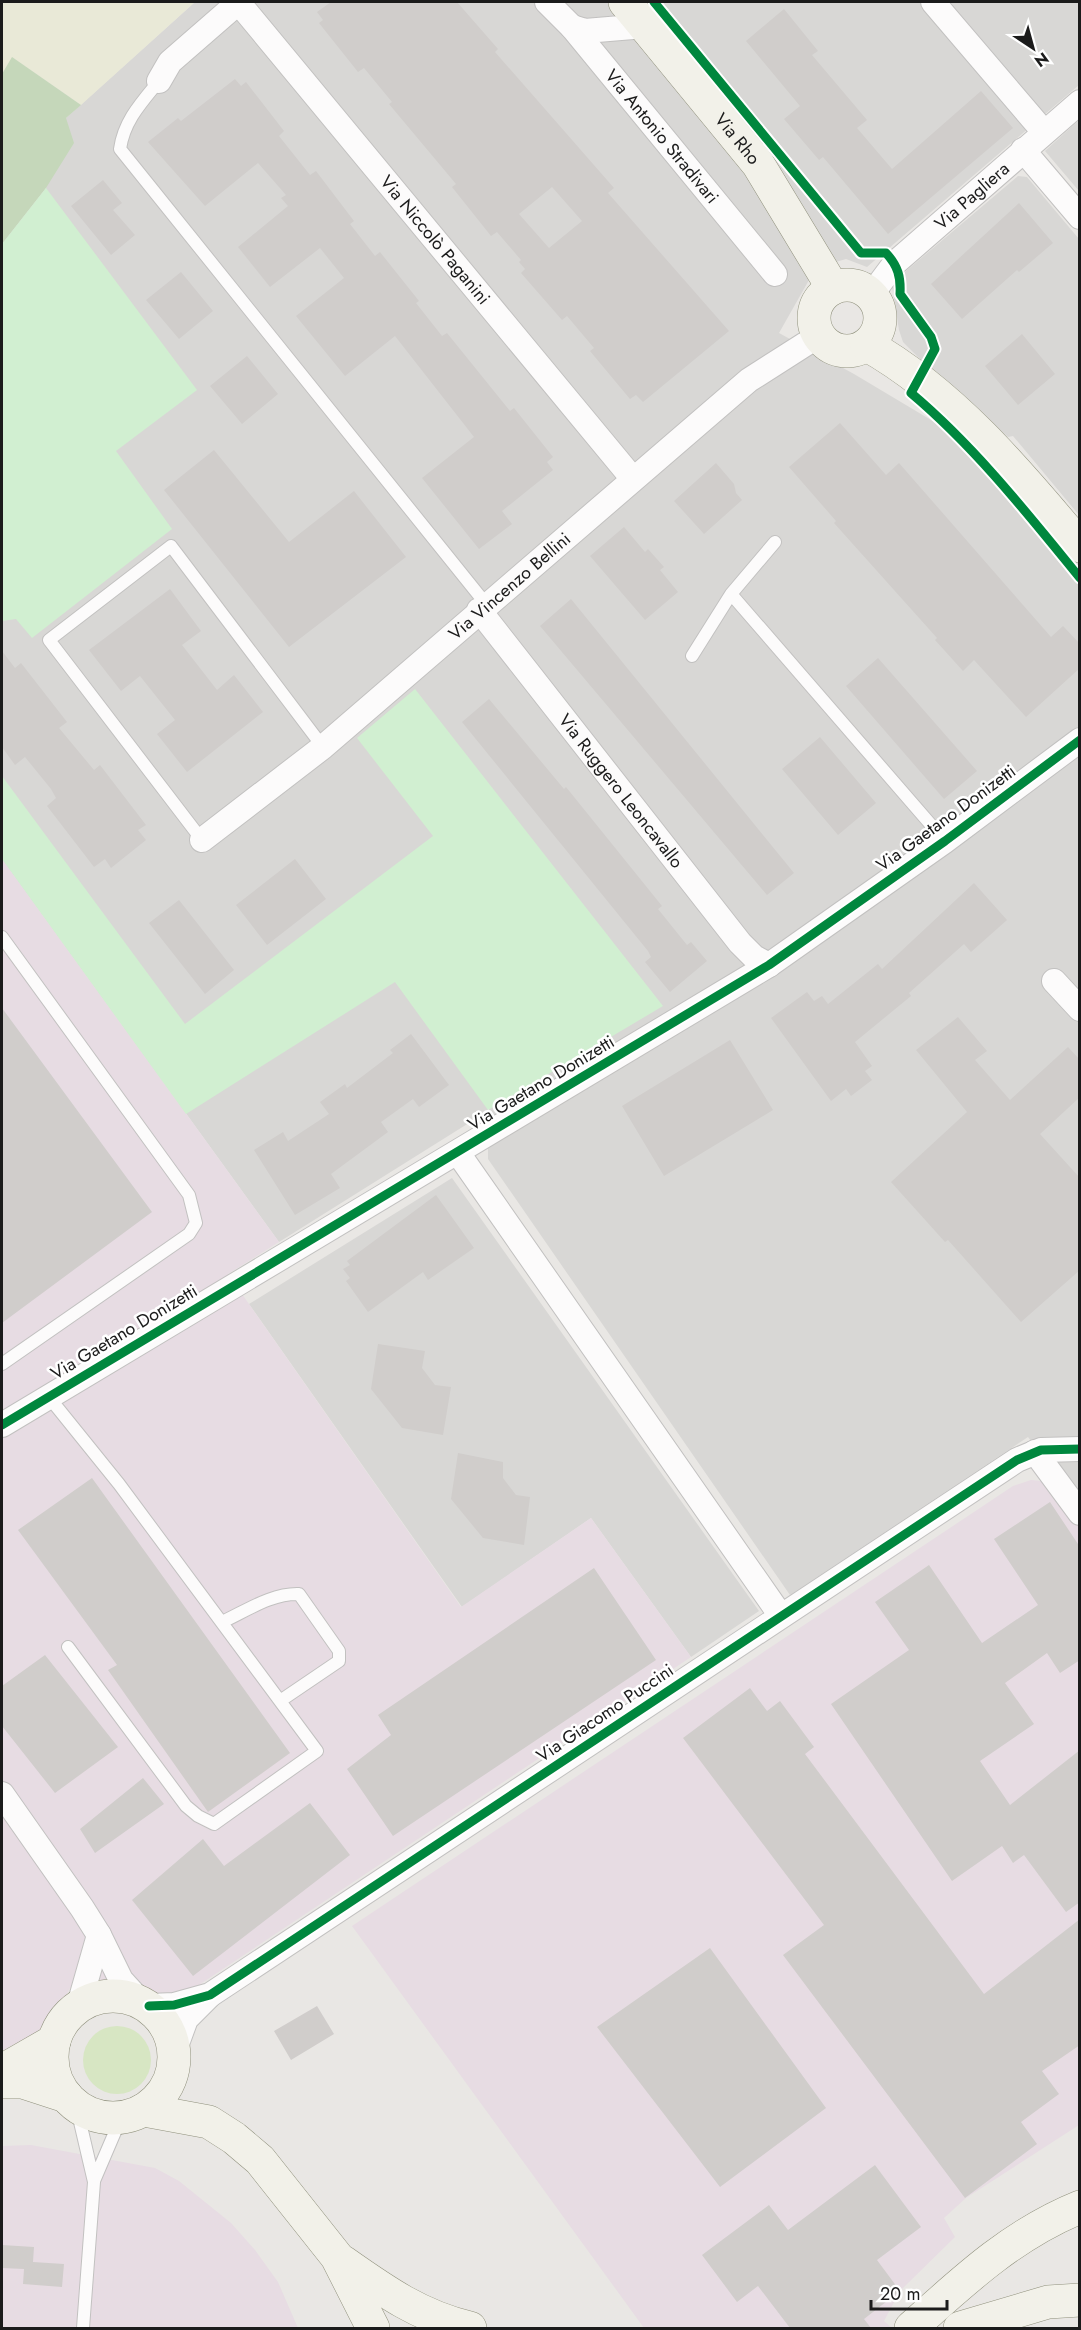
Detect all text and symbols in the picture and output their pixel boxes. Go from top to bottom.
north arrow [1003,18,1063,78]
text: N [1030,47,1053,73]
street label: Via Antonio Stradivari [599,64,725,209]
street label: Via Rho [708,107,767,170]
street label: Via Pagliera [929,156,1015,236]
street label: Via Niccolò Paganini [374,170,496,310]
street label: Via Vincenzo Bellini [443,526,576,646]
street label: Via Ruggero Leoncavallo [552,708,690,874]
street label: Via Gaetano Donizetti [871,758,1021,878]
street label: Via Gaetano Donizetti [463,1029,619,1137]
street label: Via Gaetano Donizetti [46,1278,202,1386]
street label: Via Giacomo Puccini [531,1657,679,1769]
scale bar [871,2273,948,2311]
text: 20 m [880,2281,920,2307]

